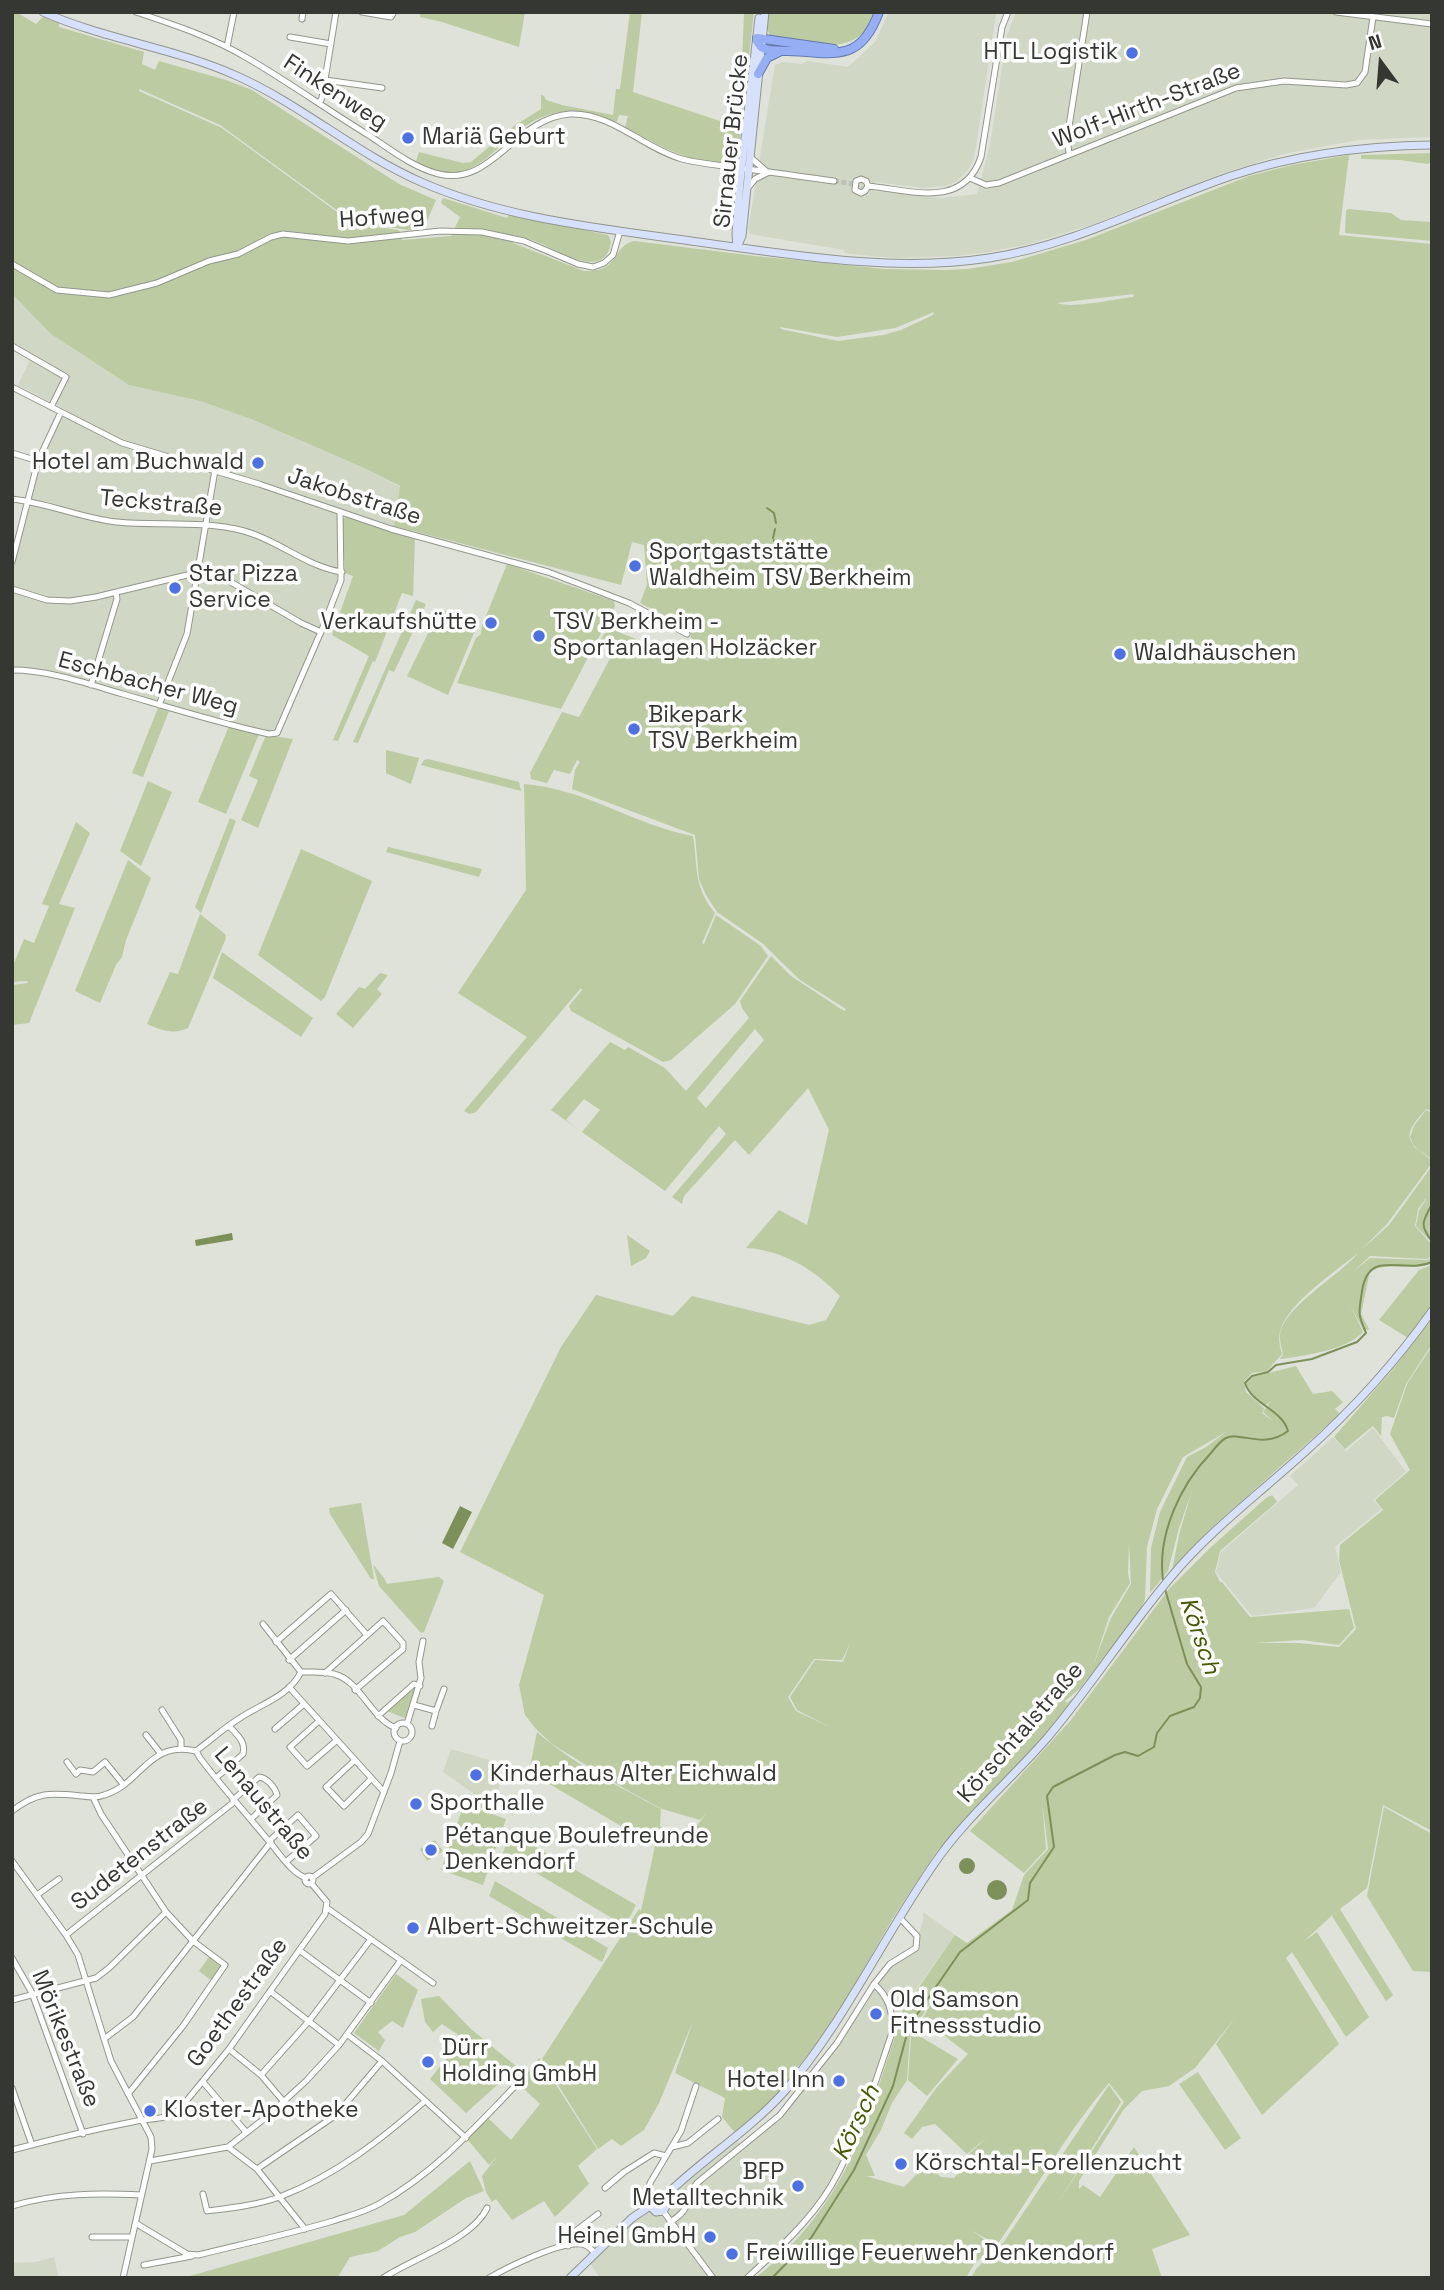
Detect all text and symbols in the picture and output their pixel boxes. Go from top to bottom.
north arrow [1346,28,1416,98]
text: N [1366,29,1385,56]
place label: HTL Logistik [983,39,1118,67]
marker: HTL Logistik [1124,45,1140,61]
street label: Finkenweg [278,49,392,137]
street label: Sirnauer Brücke [709,53,755,229]
street label: Wolf-Hirth-Straße [1049,58,1245,154]
place label: Mariä Geburt [422,124,565,152]
marker: Mariä Geburt [400,130,416,146]
street label: Hofweg [338,201,426,235]
place label: Hotel am Buchwald [32,449,244,477]
marker: Hotel am Buchwald [250,455,266,471]
street label: Jakobstraße [284,462,424,532]
street label: Teckstraße [99,485,223,523]
place label: Sportgaststätte Waldheim TSV Berkheim [649,539,912,593]
marker: Sportgaststätte Waldheim TSV Berkheim [627,558,643,574]
place label: Star Pizza Service [189,561,298,615]
marker: Star Pizza Service [167,580,183,596]
place label: Verkaufshütte [321,609,477,637]
place label: TSV Berkheim - Sportanlagen Holzäcker [553,609,817,663]
marker: Verkaufshütte [483,615,499,631]
marker: TSV Berkheim - Sportanlagen Holzäcker [531,628,547,644]
place label: Waldhäuschen [1134,640,1296,668]
marker: Waldhäuschen [1112,646,1128,662]
street label: Eschbacher Weg [55,647,241,721]
place label: Bikepark TSV Berkheim [648,702,798,756]
marker: Bikepark TSV Berkheim [626,721,642,737]
water label: Körsch [1172,1594,1226,1678]
street label: Körschtalstraße [952,1657,1090,1809]
street label: Lenaustraße [208,1742,318,1866]
place label: Kinderhaus Alter Eichwald [490,1761,777,1789]
marker: Kinderhaus Alter Eichwald [468,1767,484,1783]
place label: Sporthalle [430,1790,545,1818]
street label: Sudetenstraße [66,1793,214,1917]
marker: Sporthalle [408,1796,424,1812]
place label: Pétanque Boulefreunde Denkendorf [445,1823,709,1877]
marker: Pétanque Boulefreunde Denkendorf [423,1842,439,1858]
place label: Albert-Schweitzer-Schule [427,1914,714,1942]
marker: Albert-Schweitzer-Schule [405,1920,421,1936]
street label: Goethestraße [182,1933,294,2073]
street label: Mörikestraße [25,1966,105,2112]
place label: Old Samson Fitnessstudio [890,1987,1042,2041]
marker: Old Samson Fitnessstudio [868,2006,884,2022]
place label: Dürr Holding GmbH [442,2035,597,2089]
marker: Dürr Holding GmbH [420,2054,436,2070]
place label: Hotel Inn [727,2067,825,2095]
marker: Hotel Inn [831,2073,847,2089]
water label: Körsch [827,2081,887,2165]
place label: Kloster-Apotheke [164,2097,359,2125]
marker: Kloster-Apotheke [142,2103,158,2119]
place label: Körschtal-Forellenzucht [915,2150,1182,2178]
marker: Körschtal-Forellenzucht [893,2156,909,2172]
place label: BFP Metalltechnik [632,2159,784,2213]
marker: BFP Metalltechnik [790,2178,806,2194]
place label: Heinel GmbH [558,2223,696,2251]
marker: Heinel GmbH [702,2229,718,2245]
place label: Freiwillige Feuerwehr Denkendorf [746,2240,1114,2268]
marker: Freiwillige Feuerwehr Denkendorf [724,2246,740,2262]

